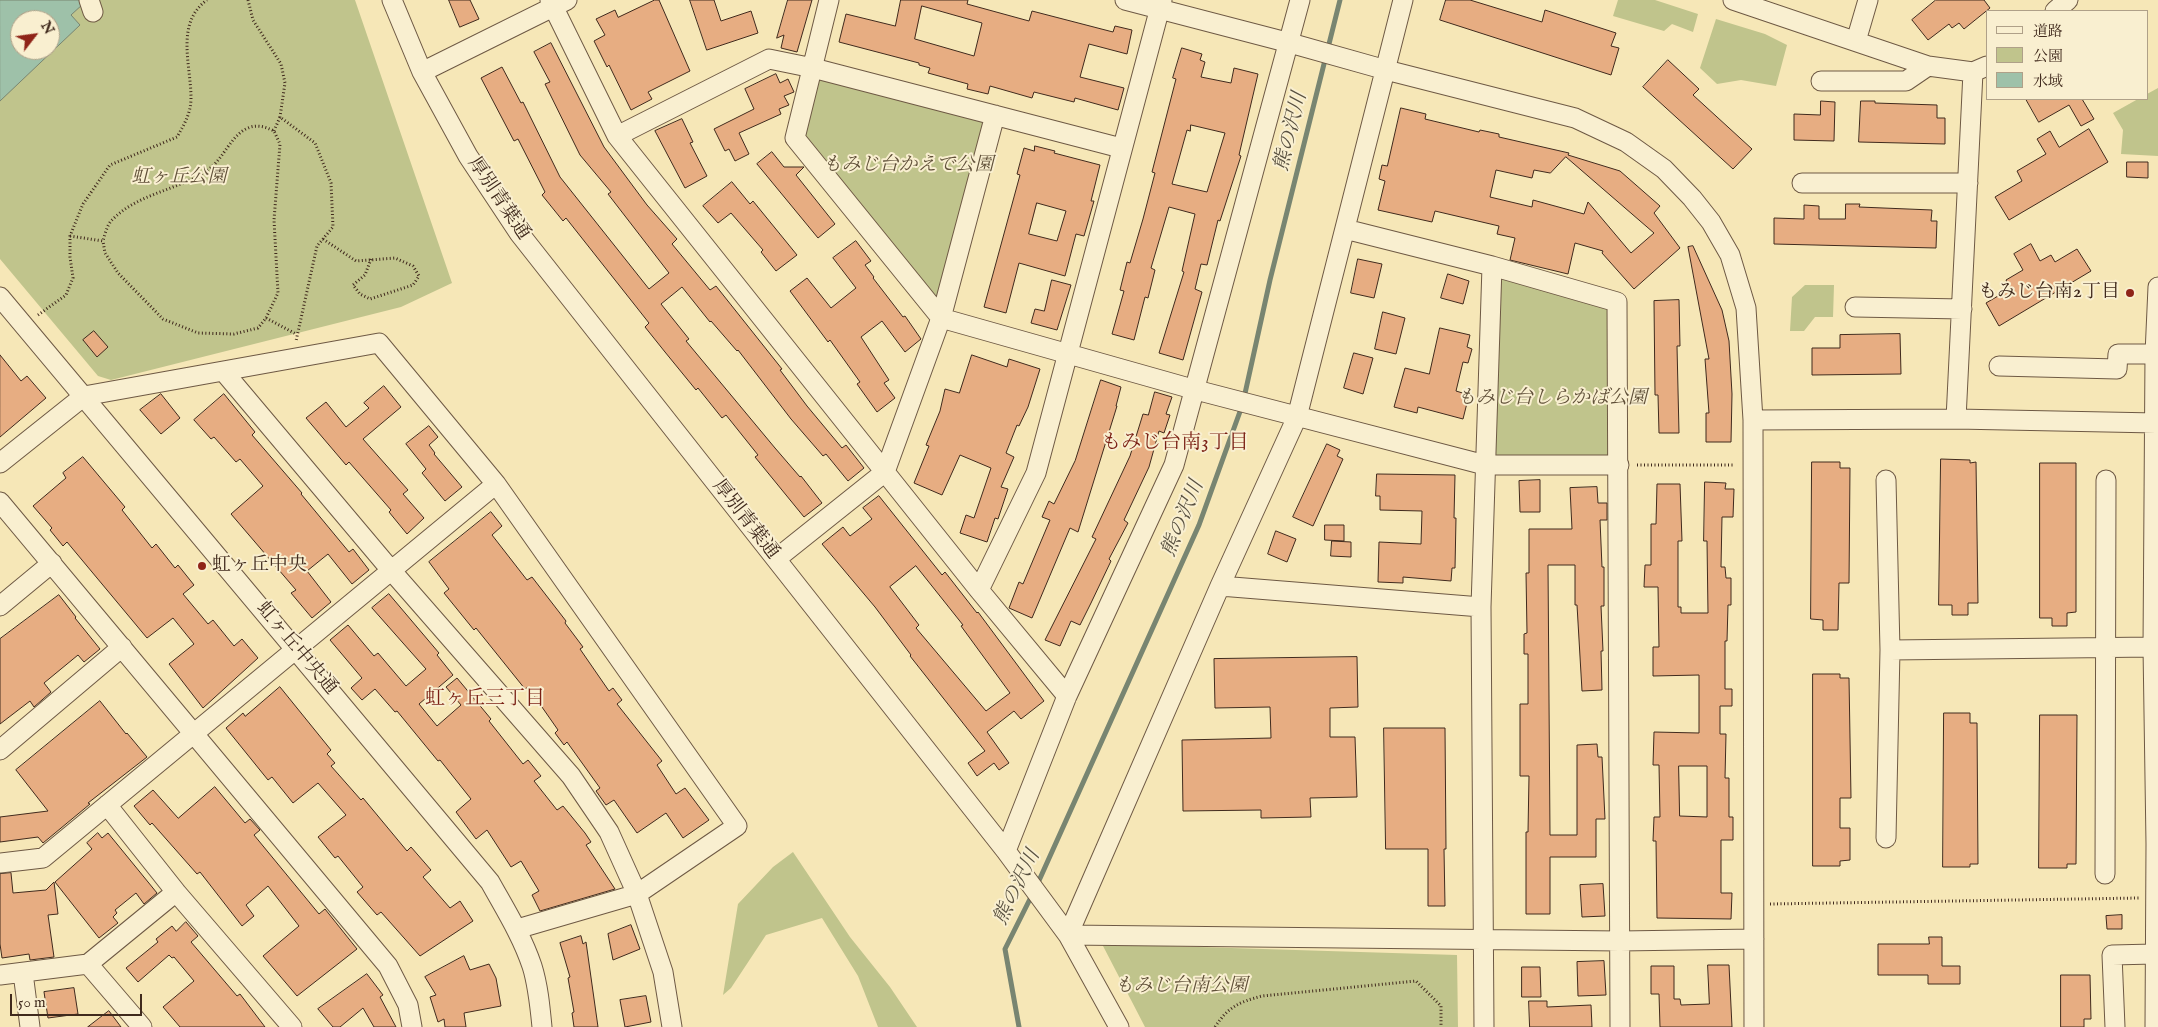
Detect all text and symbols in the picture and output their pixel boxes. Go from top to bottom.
north arrow [10,10,60,60]
legend [1986,10,2148,100]
text: N [36,18,58,38]
text: 道路 [2033,22,2063,41]
text: 公園 [2033,47,2063,66]
text: 水域 [2033,72,2063,91]
water label: 熊の沢川 [1271,90,1313,174]
street label: 厚別青葉通 [462,153,534,245]
park label: もみじ台かえで公園 [823,155,993,177]
park label: 虹ヶ丘公園 [132,167,226,189]
place label: もみじ台南2丁目 [1978,282,2120,304]
marker: もみじ台南2丁目 [2124,287,2136,299]
park label: もみじ台しらかば公園 [1457,388,1647,410]
district label: もみじ台南3丁目 [1101,432,1249,456]
street label: 厚別青葉通 [707,476,783,564]
water label: 熊の沢川 [1158,477,1210,561]
place label: 虹ヶ丘中央 [212,555,307,577]
marker: 虹ヶ丘中央 [196,560,208,572]
street label: 虹ヶ丘中央通 [251,598,341,700]
district label: 虹ヶ丘三丁目 [425,688,545,712]
water label: 熊の沢川 [990,847,1046,929]
park label: もみじ台南公園 [1115,976,1247,998]
scale bar [12,984,145,1016]
text: 50 m [18,993,46,1012]

